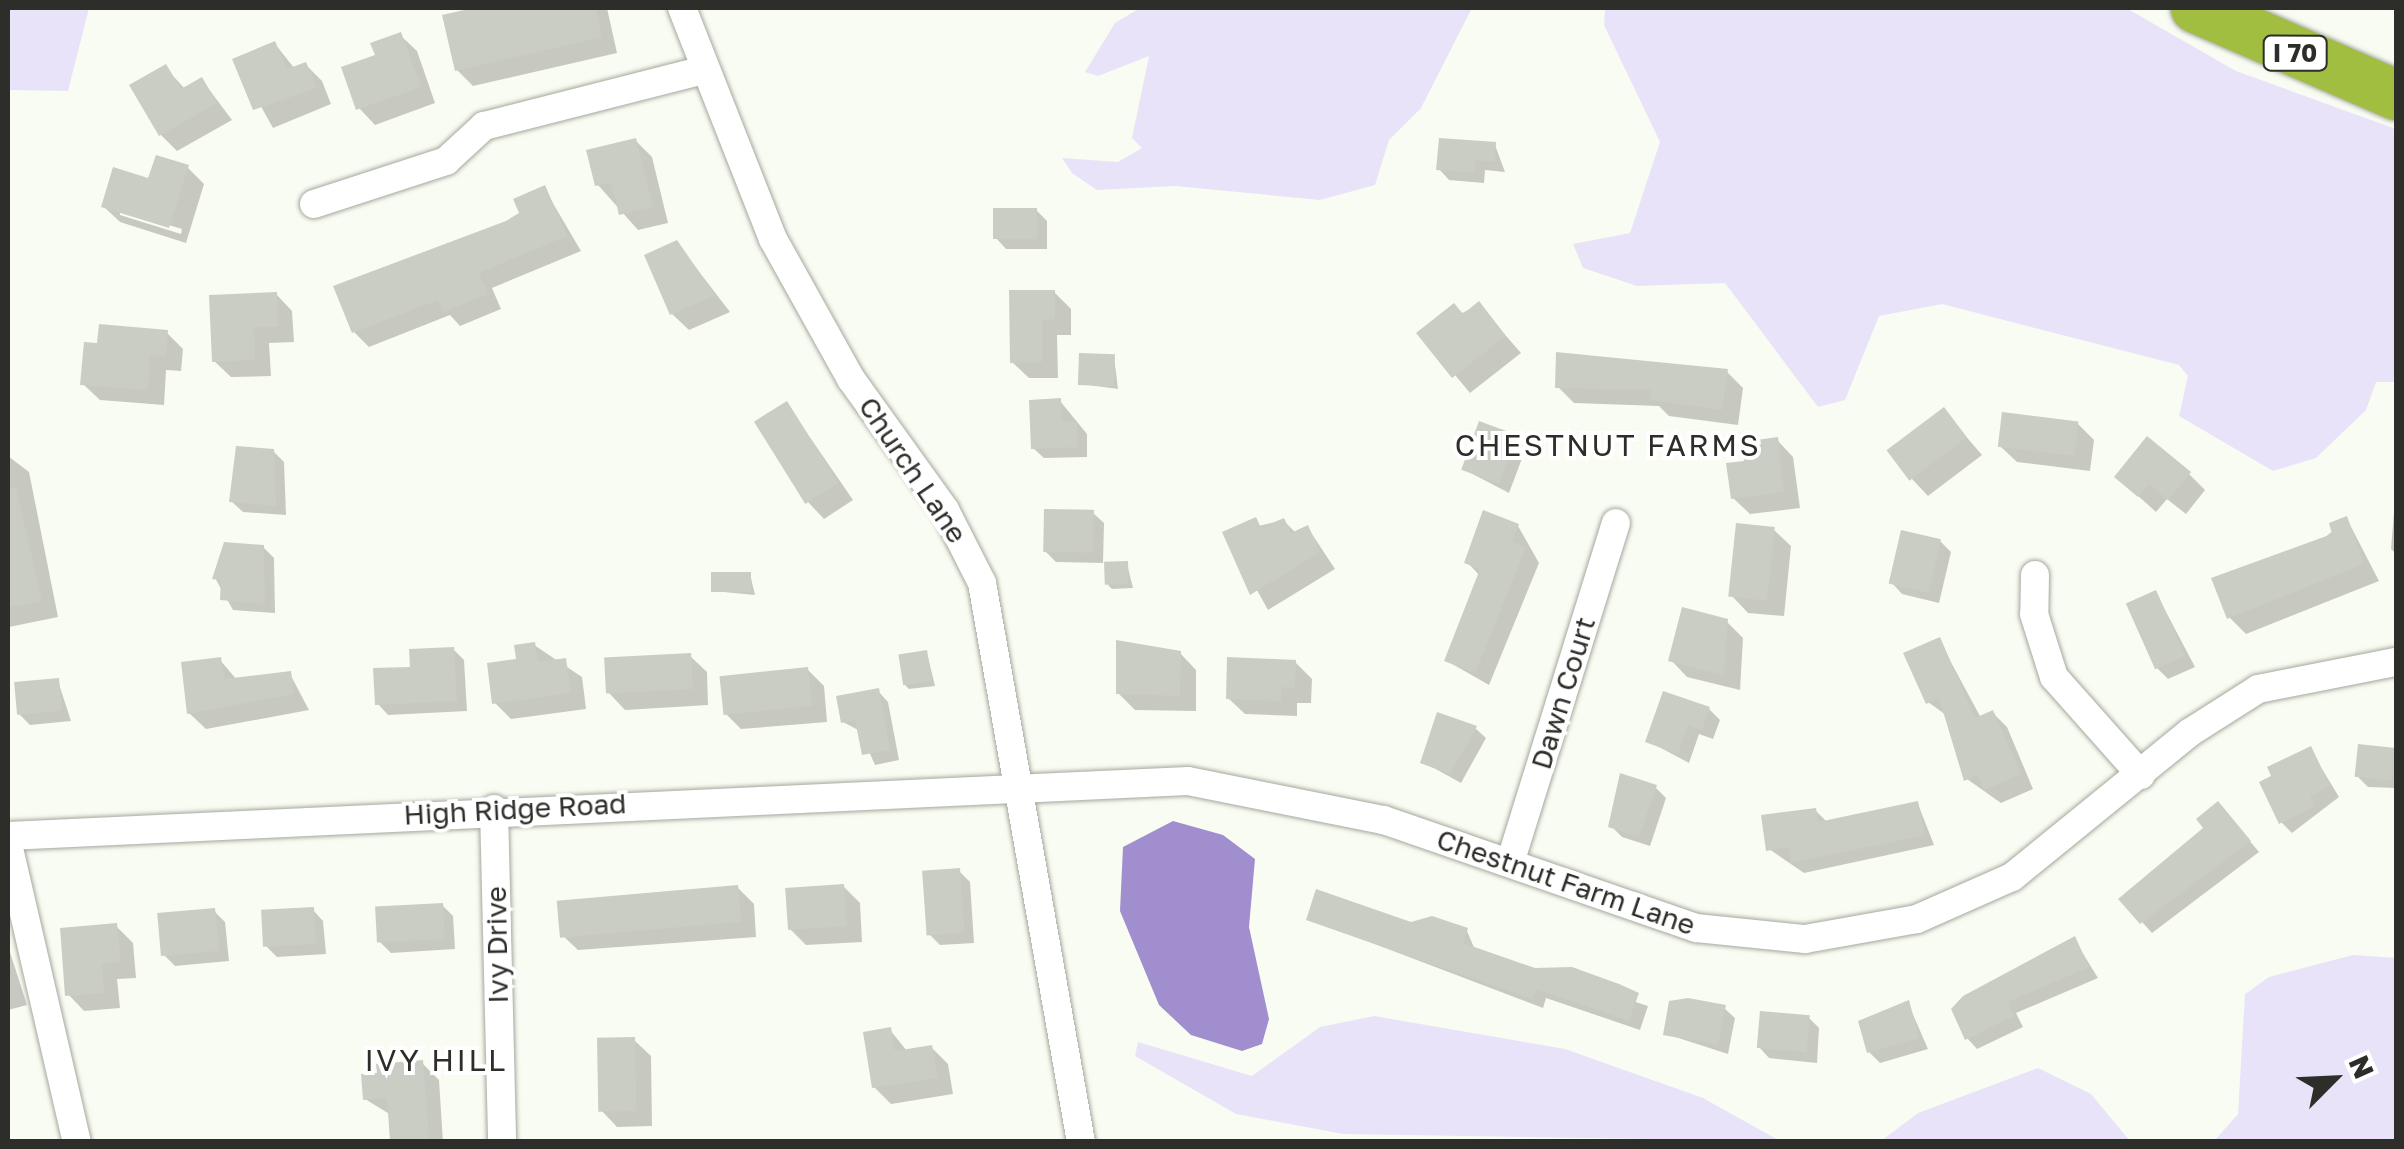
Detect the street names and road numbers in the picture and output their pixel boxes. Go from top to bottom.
road number: I 70 [2262,33,2328,73]
street label: Church Lane [852,391,974,549]
street label: Dawn Court [1524,613,1602,773]
street label: High Ridge Road [403,786,627,832]
street label: Chestnut Farm Lane [1432,822,1700,942]
street label: Ivy Drive [479,886,515,1004]

